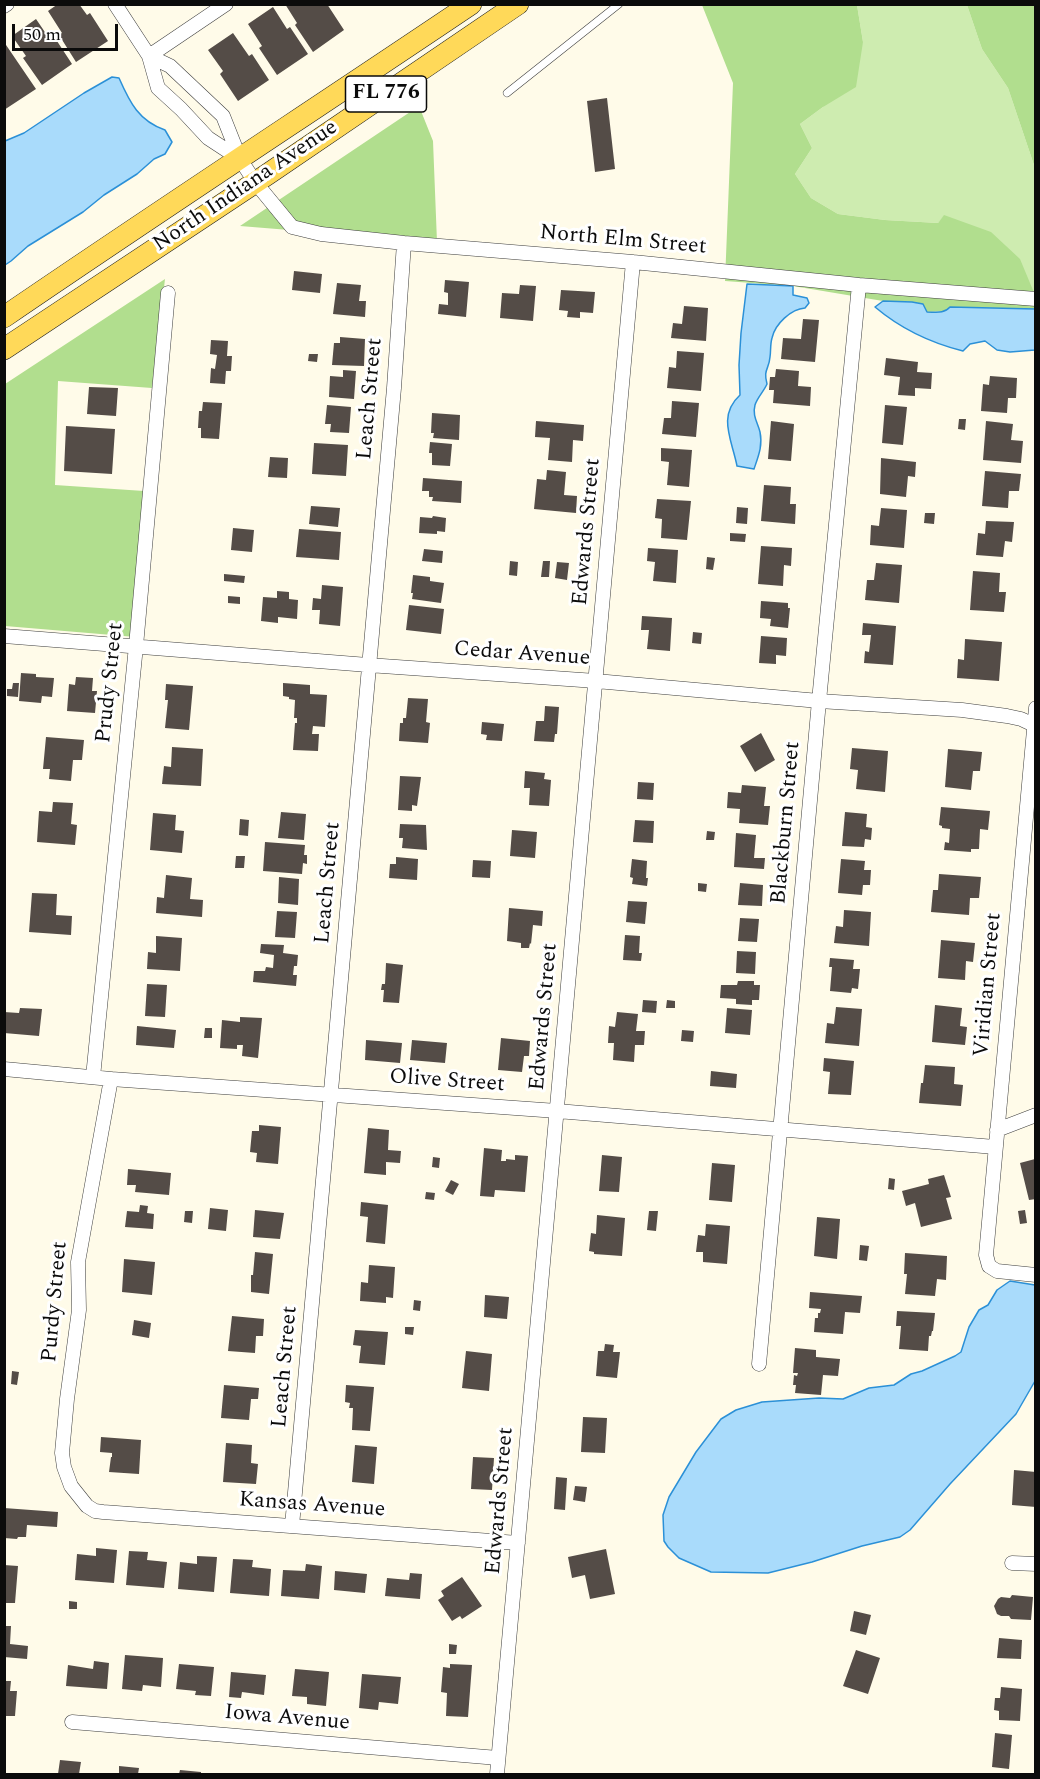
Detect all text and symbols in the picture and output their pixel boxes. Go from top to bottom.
scale bar [15,12,122,50]
text: 50 m [23,21,61,48]
road number: FL 776 [346,76,426,112]
street label: North Indiana Avenue [149,115,343,259]
street label: North Elm Street [539,221,707,261]
street label: Leach Street [353,337,389,461]
street label: Edwards Street [568,457,608,607]
street label: Prudy Street [92,621,130,745]
street label: Cedar Avenue [453,637,591,673]
street label: Blackburn Street [767,741,807,905]
street label: Leach Street [311,821,347,945]
street label: Viridian Street [970,912,1008,1058]
street label: Edwards Street [525,942,565,1092]
street label: Olive Street [388,1065,506,1099]
street label: Purdy Street [38,1240,74,1364]
street label: Leach Street [268,1305,304,1429]
street label: Edwards Street [481,1426,521,1576]
street label: Kansas Avenue [238,1488,386,1524]
street label: Iowa Avenue [223,1700,351,1738]

